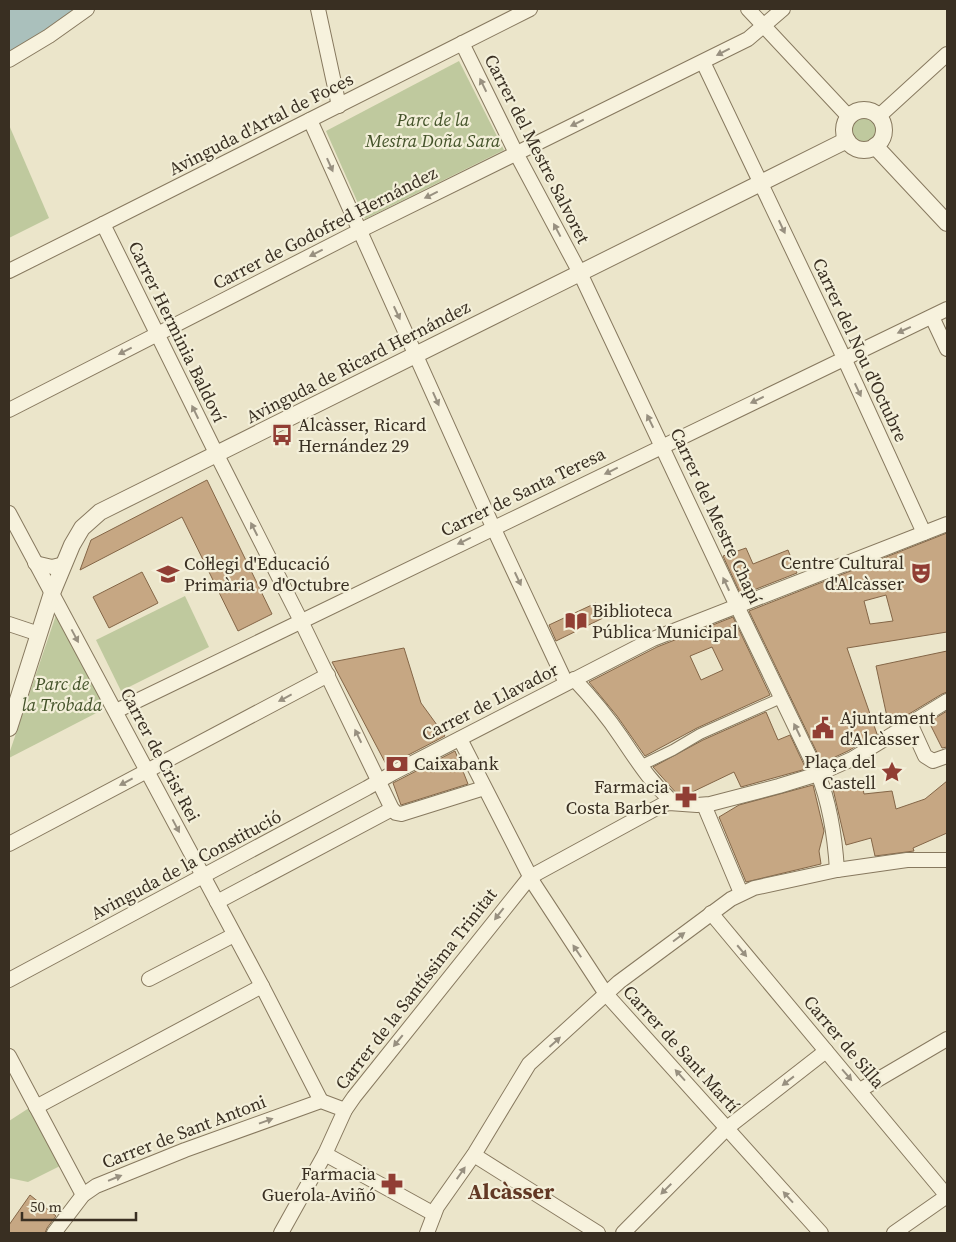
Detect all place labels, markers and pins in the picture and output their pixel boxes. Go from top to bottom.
place label: Alcàsser, Ricard Hernández 29 [298,412,426,458]
bus stop icon: Alcàsser, Ricard Hernández 29 [269,422,295,448]
place label: Centre Cultural d'Alcàsser [781,550,904,596]
place label: Col·legi d'Educació Primària 9 d'Octubre [184,551,350,597]
theatre icon: Centre Cultural d'Alcàsser [908,560,934,586]
school or university icon: Col·legi d'Educació Primària 9 d'Octubre [155,561,181,587]
place label: Biblioteca Pública Municipal [592,598,738,644]
library icon: Biblioteca Pública Municipal [563,608,589,634]
place label: Ajuntament d'Alcàsser [840,705,935,751]
public building icon: Ajuntament d'Alcàsser [810,715,836,741]
place label: Plaça del Castell [804,749,876,795]
bank icon: Caixabank [384,751,410,777]
place label: Caixabank [414,751,499,776]
place icon: Plaça del Castell [879,759,905,785]
place label: Farmacia Costa Barber [566,774,670,820]
pharmacy icon: Farmacia Costa Barber [673,784,699,810]
place label: Farmacia Guerola-Aviñó [262,1161,377,1207]
pharmacy icon: Farmacia Guerola-Aviñó [379,1171,405,1197]

